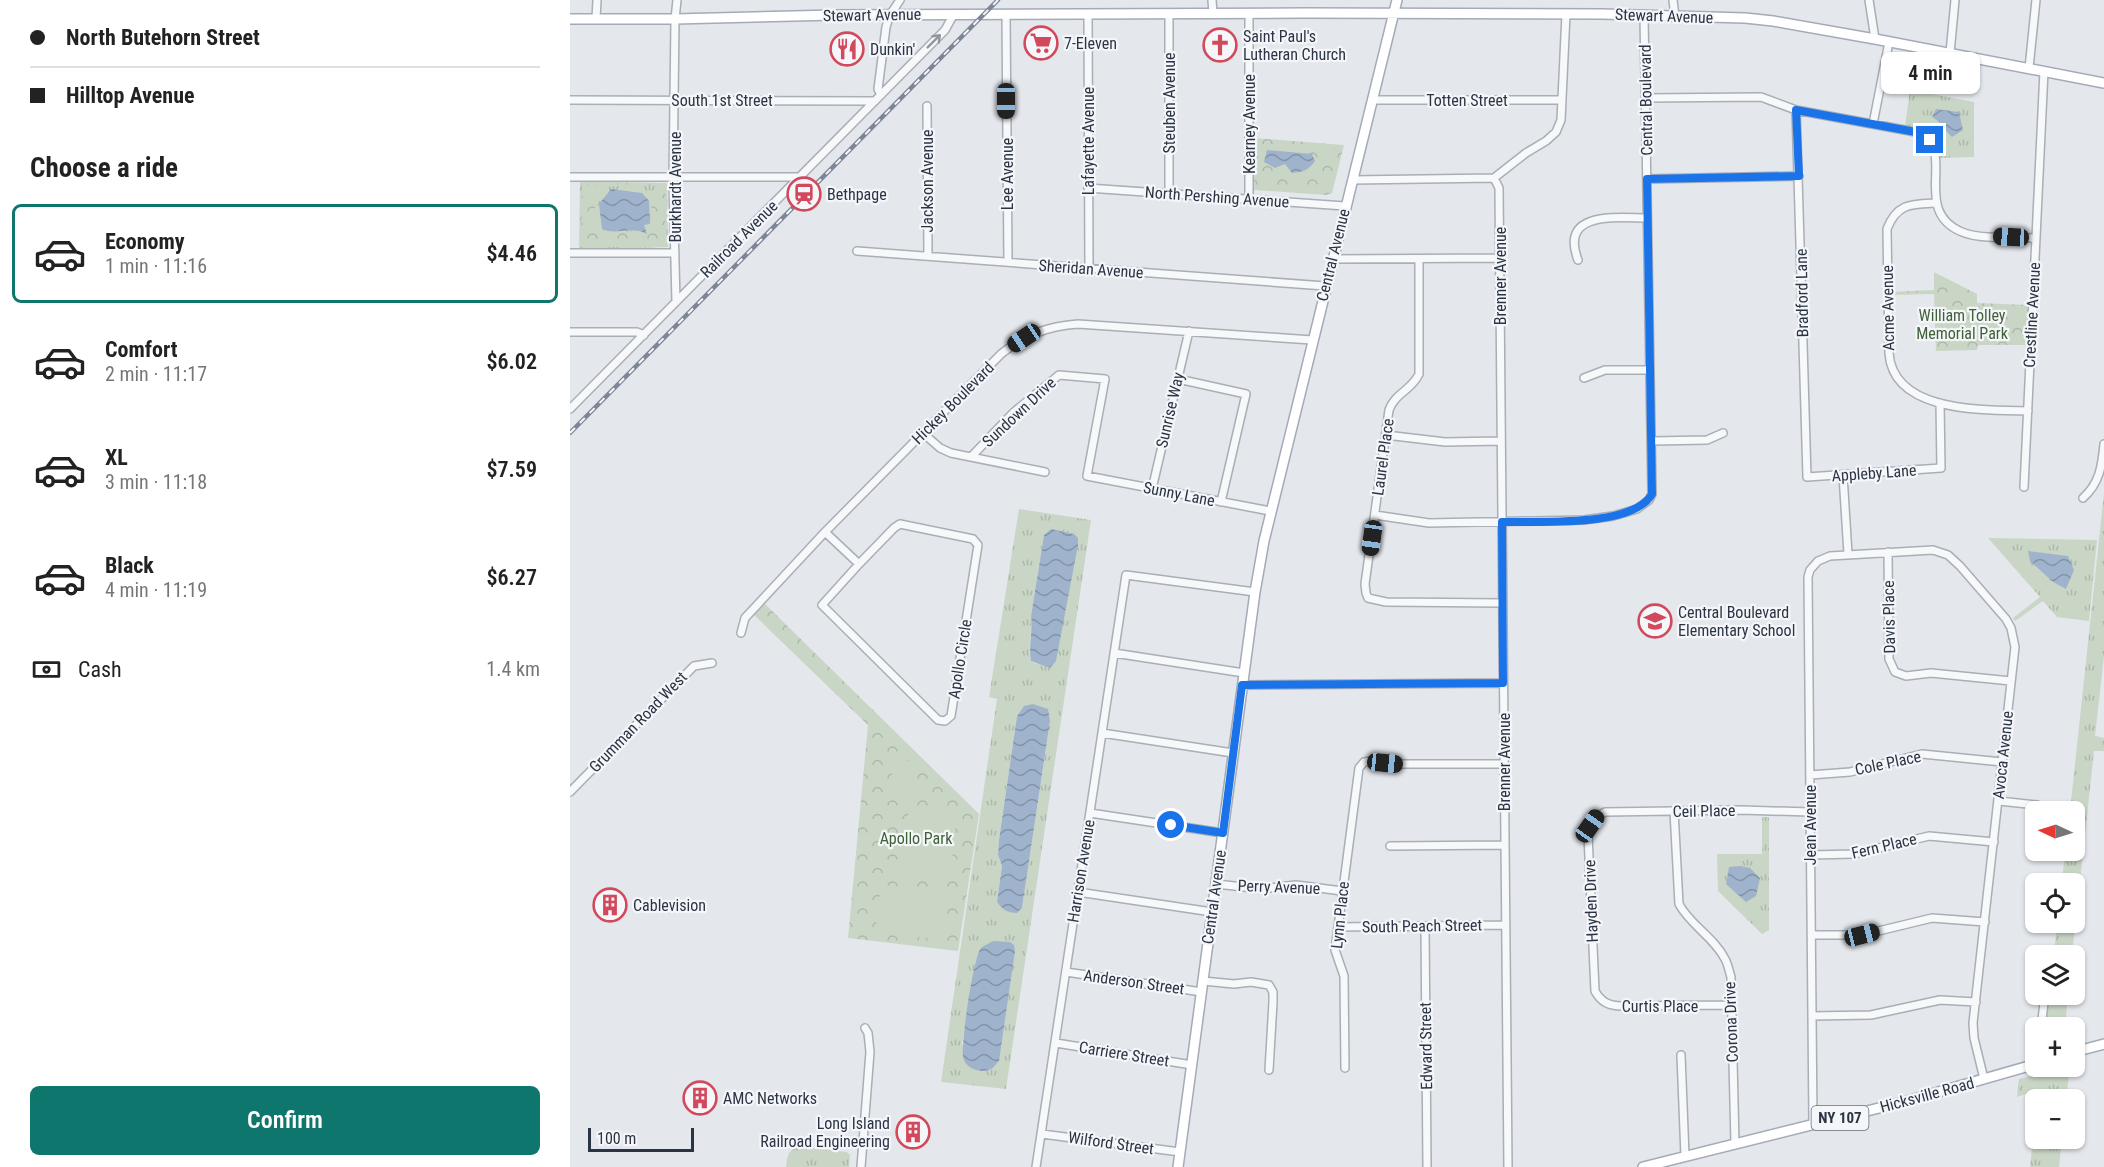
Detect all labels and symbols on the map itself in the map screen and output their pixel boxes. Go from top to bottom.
street label: Stewart Avenue [823,5,921,25]
street label: Stewart Avenue [1615,5,1713,27]
supermarket icon: 7-Eleven [1023,25,1059,61]
church icon: Saint Paul's Lutheran Church [1202,27,1238,63]
place label: Saint Paul's Lutheran Church [1243,27,1346,64]
restaurant icon: Dunkin' [829,31,865,67]
one-way arrow [926,33,941,48]
place label: 7-Eleven [1064,34,1117,53]
place label: Dunkin' [870,40,915,59]
street label: Central Boulevard [1636,44,1656,156]
street label: Steuben Avenue [1160,52,1179,154]
callout: 4 min [1880,53,1980,95]
street label: Kearney Avenue [1240,74,1259,174]
car [997,83,1015,119]
street label: Lafayette Avenue [1079,87,1098,195]
street label: South 1st Street [671,91,773,110]
street label: Totten Street [1426,91,1508,110]
route end [1916,126,1943,153]
street label: Jackson Avenue [918,130,937,232]
street label: Burkhardt Avenue [666,131,685,243]
street label: Lee Avenue [998,138,1017,210]
station icon: Bethpage [786,176,822,212]
street label: North Pershing Avenue [1144,182,1290,212]
place label: Bethpage [827,185,887,204]
street label: Railroad Avenue [696,196,782,282]
street label: Central Avenue [1312,207,1354,303]
street label: Brenner Avenue [1491,227,1510,325]
car [1993,227,2029,247]
street label: Bradford Lane [1792,248,1812,338]
street label: Sheridan Avenue [1038,256,1144,282]
street label: Crestline Avenue [2020,262,2044,368]
street label: Acme Avenue [1878,265,1898,351]
park label: William Tolley Memorial Park [1916,306,2009,343]
car [1004,320,1044,356]
street label: Hickey Boulevard [908,358,998,448]
street label: Sunrise Way [1152,370,1188,450]
street label: Sundown Drive [978,373,1060,451]
street label: Laurel Place [1368,417,1398,497]
street label: Appleby Lane [1831,461,1917,485]
street label: Sunny Lane [1142,478,1216,510]
car [1361,519,1383,557]
street label: Davis Place [1879,580,1899,654]
school or university icon: Central Boulevard Elementary School [1637,603,1673,639]
place label: Central Boulevard Elementary School [1678,603,1795,640]
street label: Apollo Circle [944,618,976,700]
street label: Grumman Road West [585,668,691,776]
street label: Avoca Avenue [1989,710,2017,800]
street label: Brenner Avenue [1495,713,1514,811]
street label: Cole Place [1853,747,1923,779]
car [1366,752,1404,774]
street label: Jean Avenue [1801,785,1820,865]
street label: Ceil Place [1672,801,1736,821]
north arrow [2025,801,2085,861]
car [1572,806,1608,846]
route start [1157,811,1184,838]
street label: Harrison Avenue [1063,818,1099,924]
park label: Apollo Park [880,829,953,848]
street label: Fern Place [1850,829,1918,863]
street label: Central Avenue [1198,849,1230,945]
street label: Hayden Drive [1580,859,1602,943]
street label: Perry Avenue [1237,876,1321,898]
street label: Lynn Place [1327,880,1353,950]
building icon: Cablevision [592,887,628,923]
place label: Cablevision [633,896,706,915]
street label: South Peach Street [1362,915,1483,937]
car [1842,922,1882,948]
street label: Anderson Street [1082,966,1186,999]
street label: Corona Drive [1720,981,1742,1063]
street label: Curtis Place [1622,997,1698,1016]
street label: Edward Street [1416,1002,1436,1090]
street label: Carriere Street [1078,1037,1171,1071]
street label: Hicksville Road [1878,1073,1976,1117]
building icon: AMC Networks [682,1080,718,1116]
place label: AMC Networks [723,1089,817,1108]
road number: NY 107 [1812,1106,1868,1130]
place label: Long Island Railroad Engineering [760,1114,890,1151]
building icon: Long Island Railroad Engineering [895,1114,931,1150]
scale bar [588,1125,694,1152]
street label: Wilford Street [1067,1128,1155,1158]

